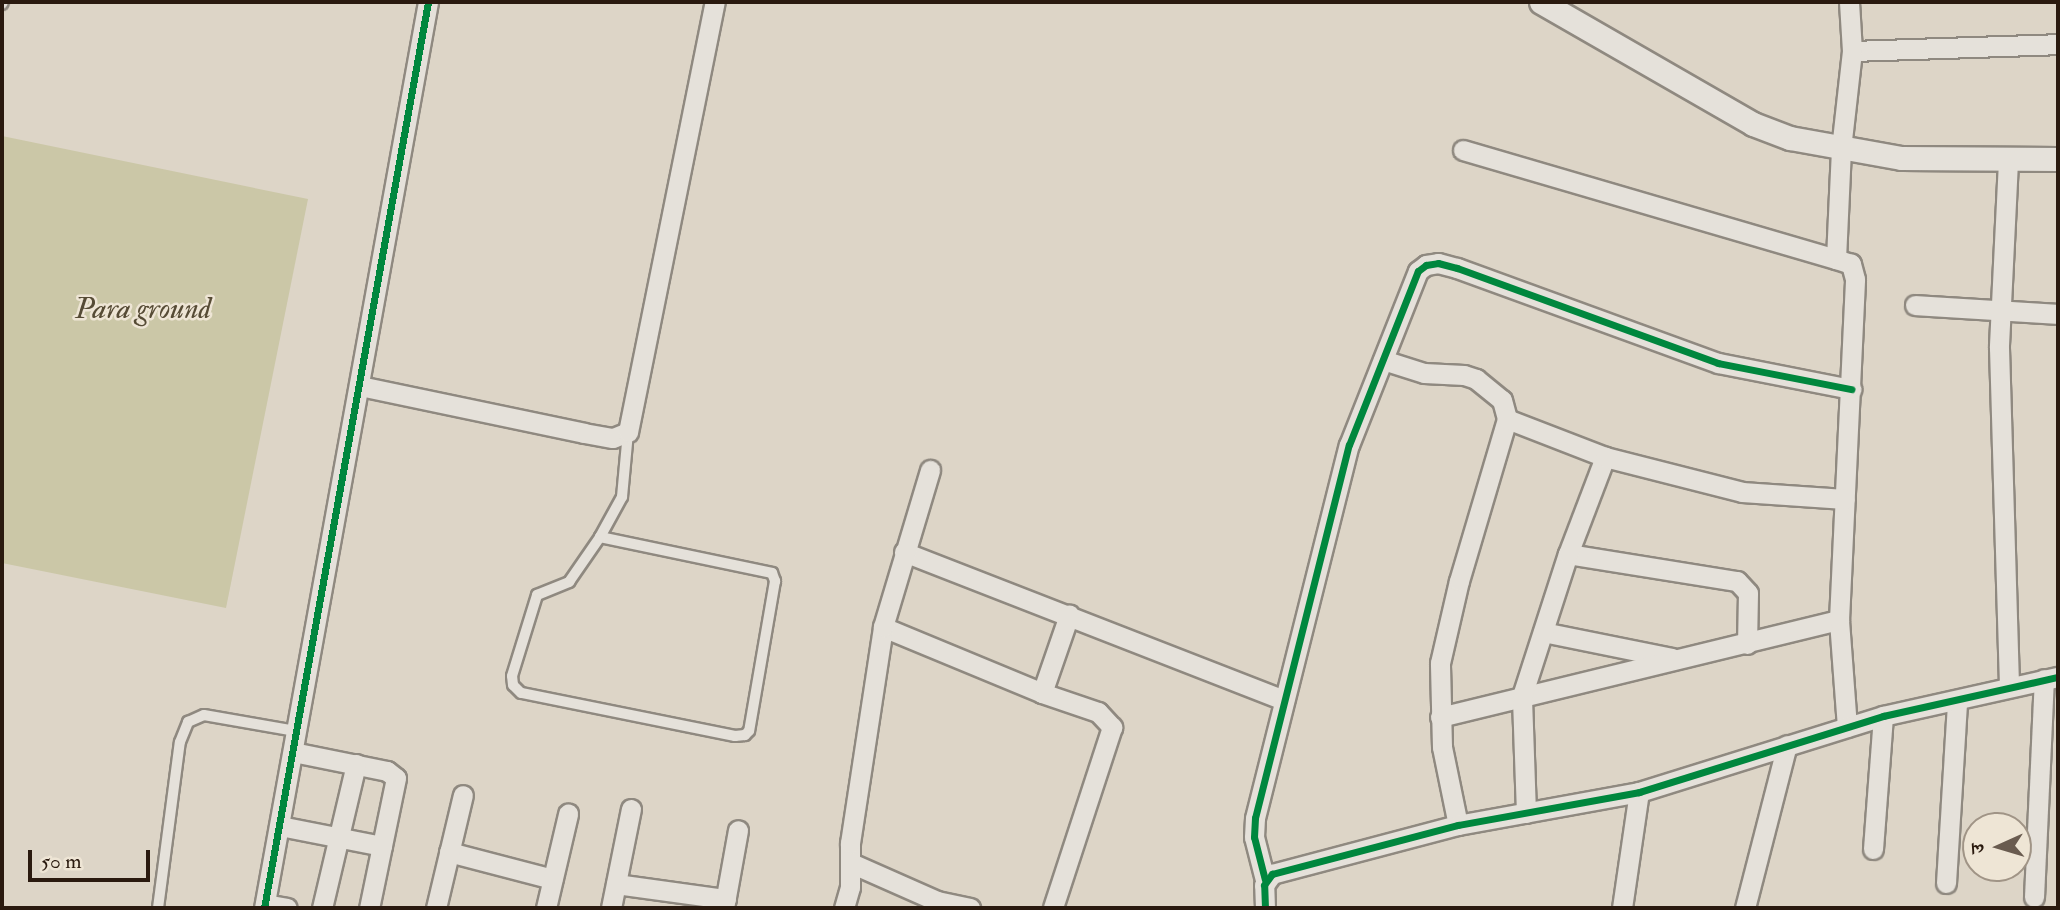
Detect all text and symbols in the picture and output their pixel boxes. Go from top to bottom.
park label: Para ground [75,291,211,327]
north arrow [1962,812,2032,882]
scale bar [32,836,154,880]
text: उ [1966,843,1990,854]
text: 50 m [41,848,82,875]

